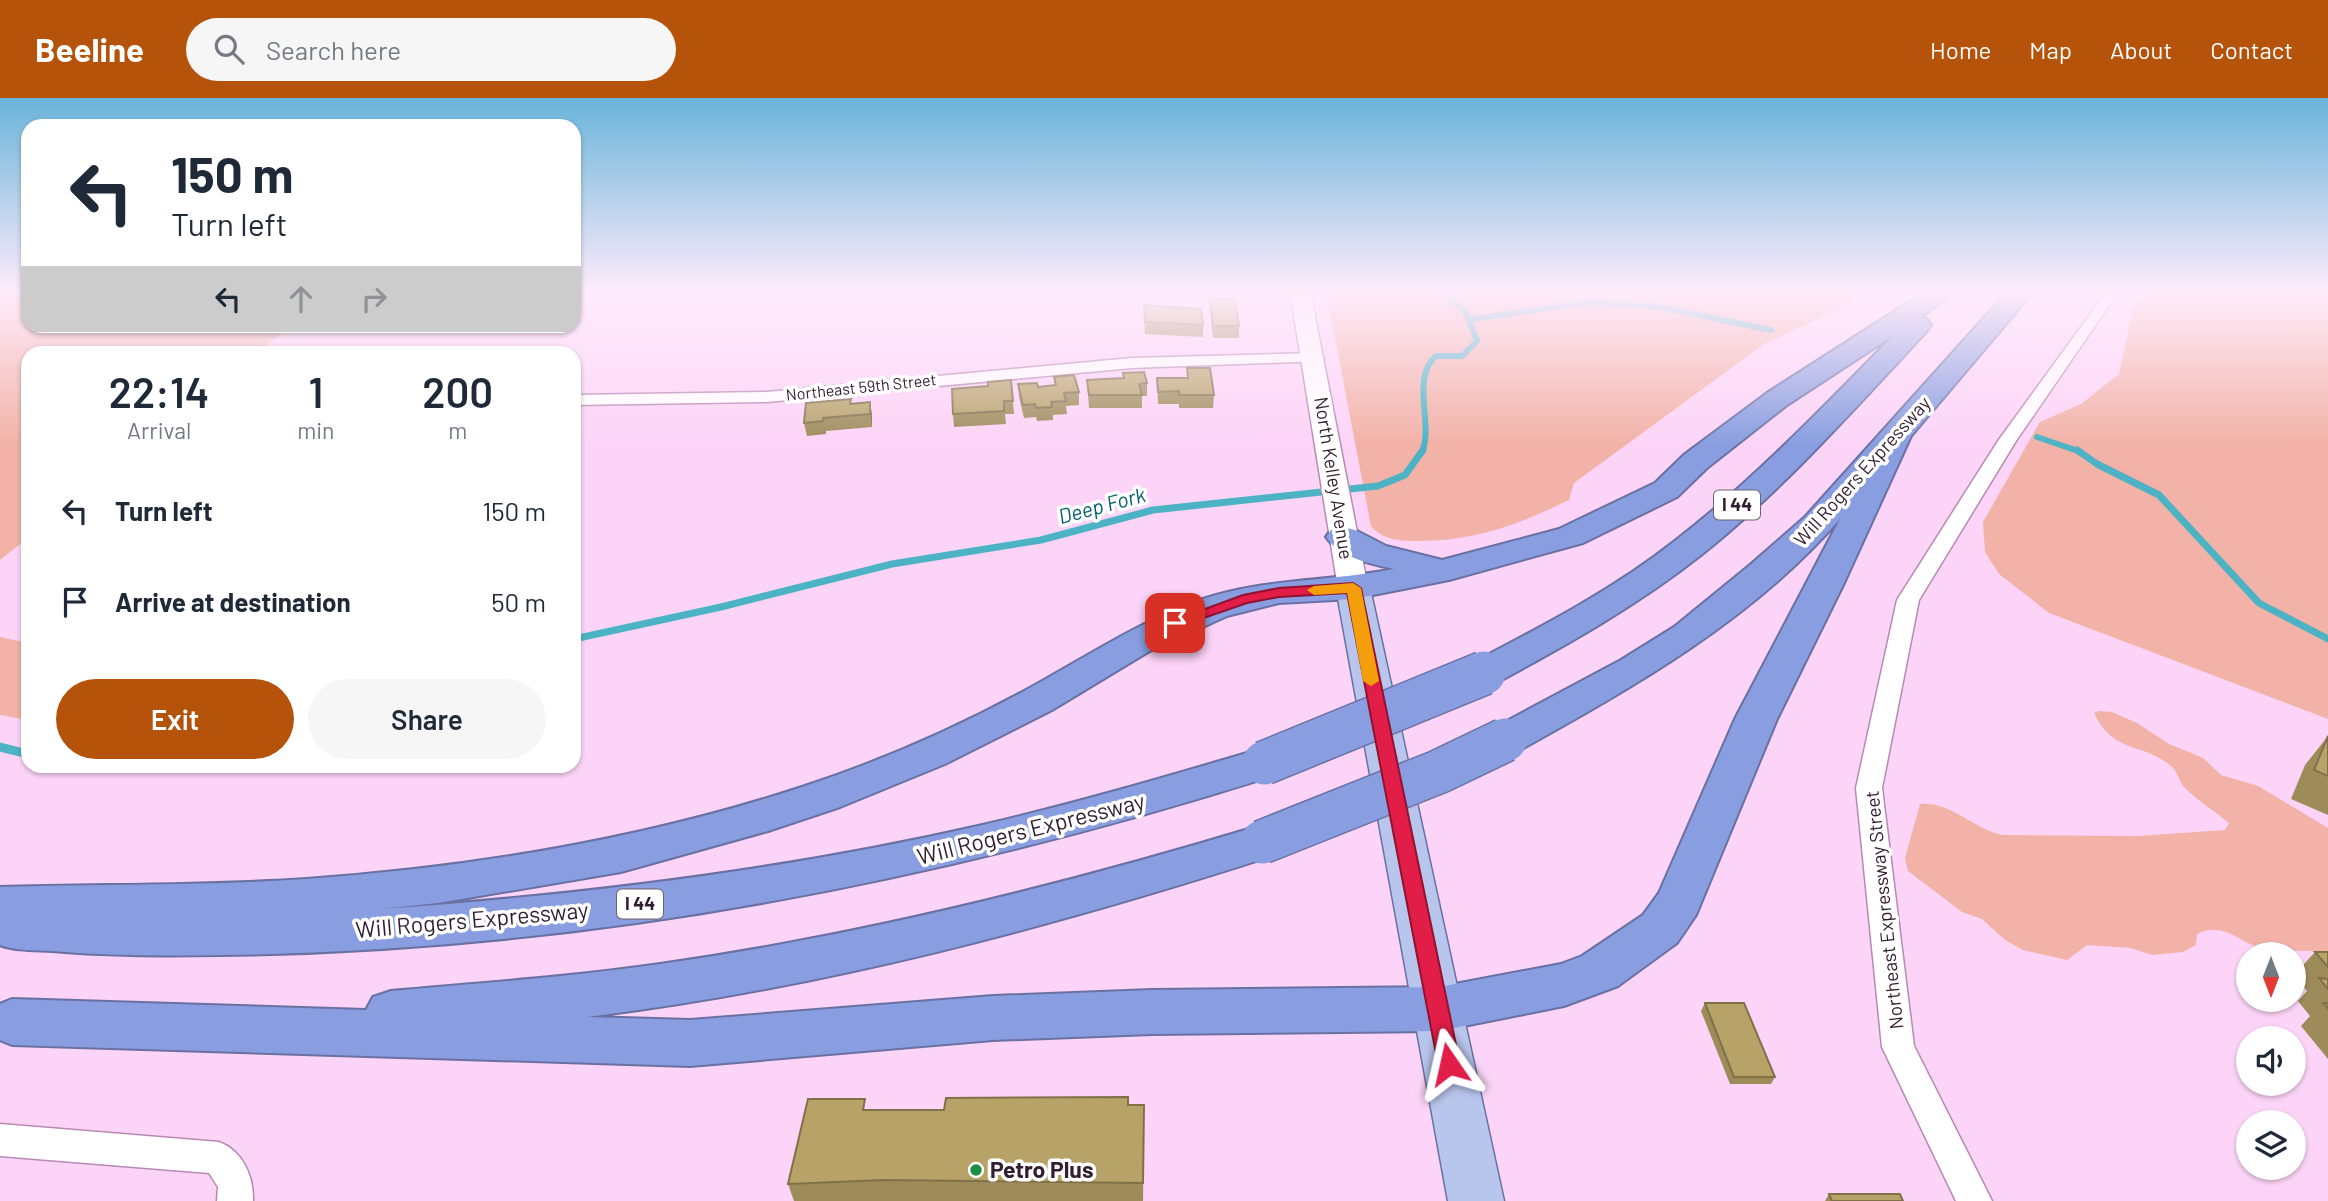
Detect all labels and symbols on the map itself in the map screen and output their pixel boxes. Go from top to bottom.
street label: Northeast 59th Street [785,369,937,404]
street label: Will Rogers Expressway [1788,391,1935,550]
street label: North Kelley Avenue [1310,395,1359,561]
water label: Deep Fork [1055,481,1149,528]
road number: I 44 [1714,491,1760,520]
pin [1145,593,1205,653]
street label: Will Rogers Expressway [914,786,1148,870]
street label: Northeast Expressway Street [1860,790,1907,1030]
road number: I 44 [617,890,663,918]
street label: Will Rogers Expressway [354,895,590,943]
north arrow [2236,942,2306,1012]
position arrow [1412,1027,1486,1101]
place label: Petro Plus [990,1155,1093,1183]
marker: Petro Plus [968,1162,984,1178]

